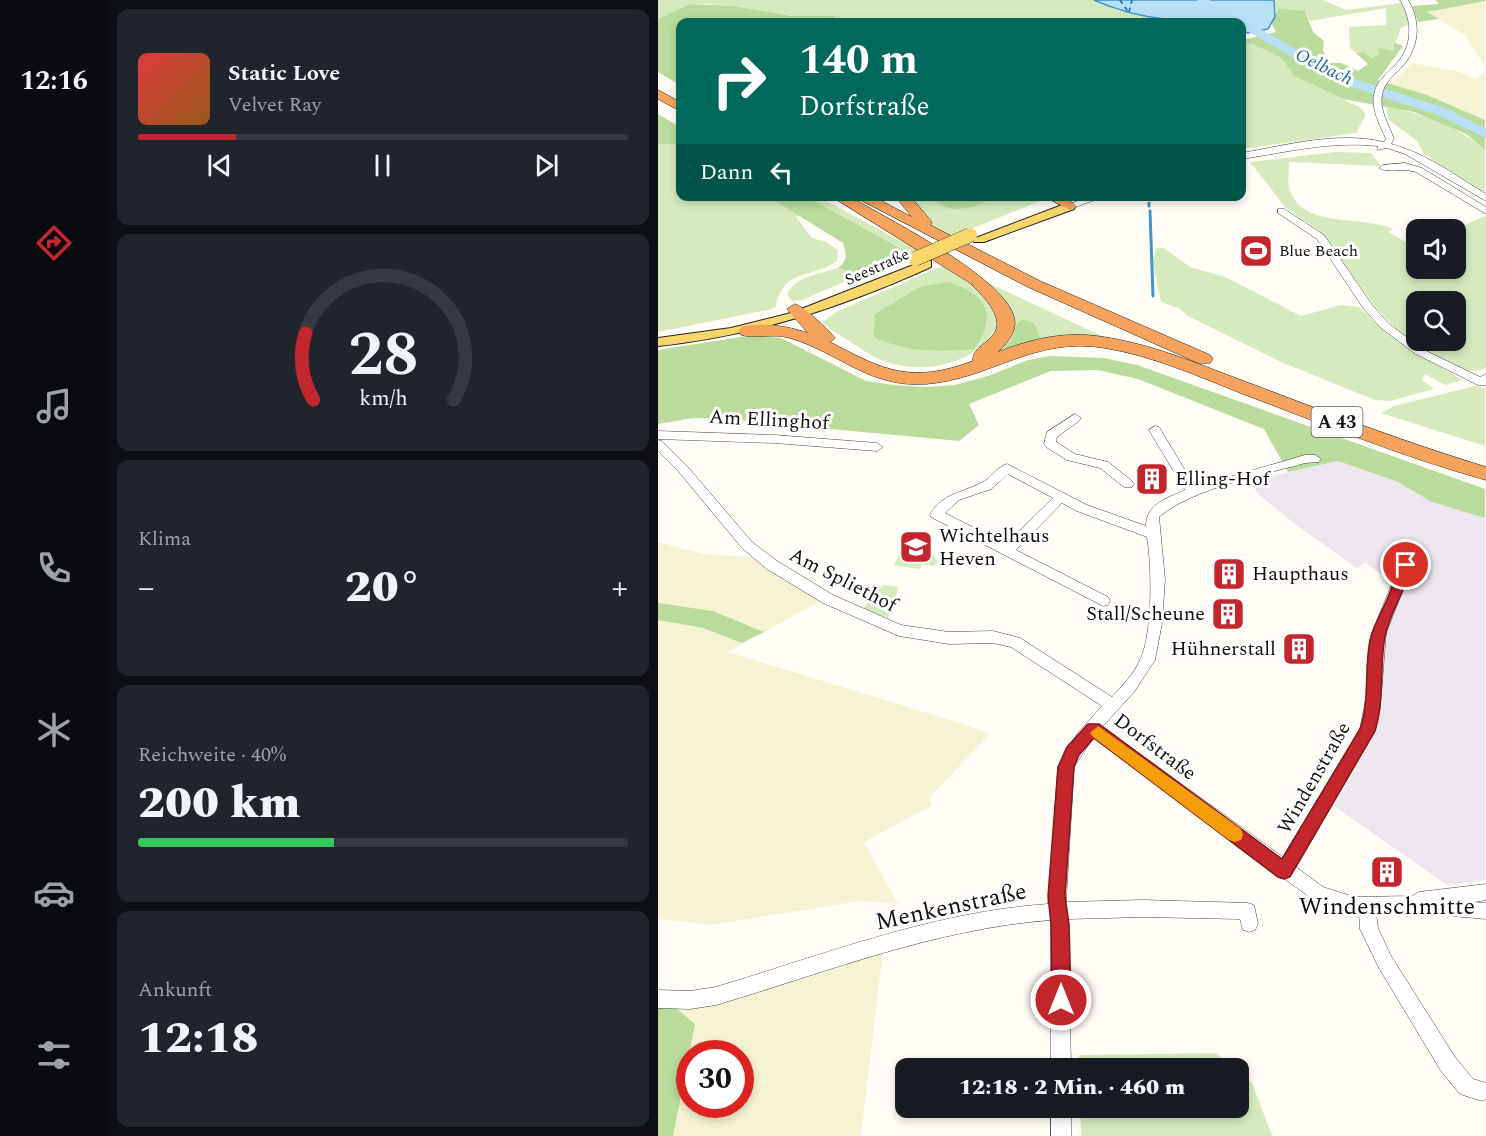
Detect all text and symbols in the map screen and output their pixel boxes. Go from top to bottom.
text: 140 m [799,29,918,92]
water label: Oelbach [1291,41,1357,93]
icon: right [700,42,778,120]
text: Static Love [228,57,340,90]
text: 12:16 [20,60,88,102]
text: Dorfstraße [799,86,930,128]
text: Velvet Ray [228,90,321,120]
icon: previous [203,149,236,182]
icon: pause [366,149,399,182]
icon: next [530,149,563,182]
text: Dann [700,156,753,189]
icon: left [765,156,798,189]
map controls [1406,219,1466,351]
button: sound [1406,219,1466,279]
icon: directions [33,222,75,264]
sports icon: Blue Beach [1238,233,1274,269]
place label: Blue Beach [1279,239,1358,263]
street label: Seestraße [841,242,913,292]
button: search [1406,291,1466,351]
text: 28 [348,308,418,403]
text: km/h [359,382,407,415]
icon: music [33,385,75,427]
street label: Am Ellinghof [708,402,832,438]
road number: A 43 [1312,407,1362,437]
building icon: Elling-Hof [1134,461,1170,497]
place label: Elling-Hof [1175,464,1272,494]
place label: Wichtelhaus Heven [939,521,1050,574]
text: Klima [138,524,191,554]
school or university icon: Wichtelhaus Heven [898,529,934,565]
pin [1380,539,1431,590]
street label: Am Spliethof [784,540,904,621]
icon: phone [33,547,75,589]
icon: arrive [1389,548,1422,581]
text: 20° [345,553,421,622]
building icon: Haupthaus [1211,556,1247,592]
place label: Haupthaus [1252,559,1349,589]
text: − [138,563,155,613]
text: + [611,563,628,613]
building icon: Stall/Scheune [1210,596,1246,632]
place label: Stall/Scheune [1086,599,1205,629]
building icon: Hühnerstall [1281,631,1317,667]
place label: Hühnerstall [1171,634,1276,664]
street label: Dorfstraße [1107,706,1203,788]
icon: climate [33,709,75,751]
street label: Windenstraße [1270,716,1358,840]
text: Reichweite · 40% [138,740,286,770]
text: 200 km [138,769,300,838]
building icon: Windenschmitte [1369,854,1405,890]
icon: car [33,872,75,914]
street label: Menkenstraße [872,873,1030,941]
place label: Windenschmitte [1299,889,1475,925]
position arrow [1029,968,1093,1032]
text: Ankunft [138,975,212,1005]
text: 12:18 [138,1004,259,1073]
icon: filters [33,1034,75,1076]
speed limit sign: 30 [676,1040,754,1118]
text: 12:18 · 2 Min. · 460 m [959,1071,1185,1104]

